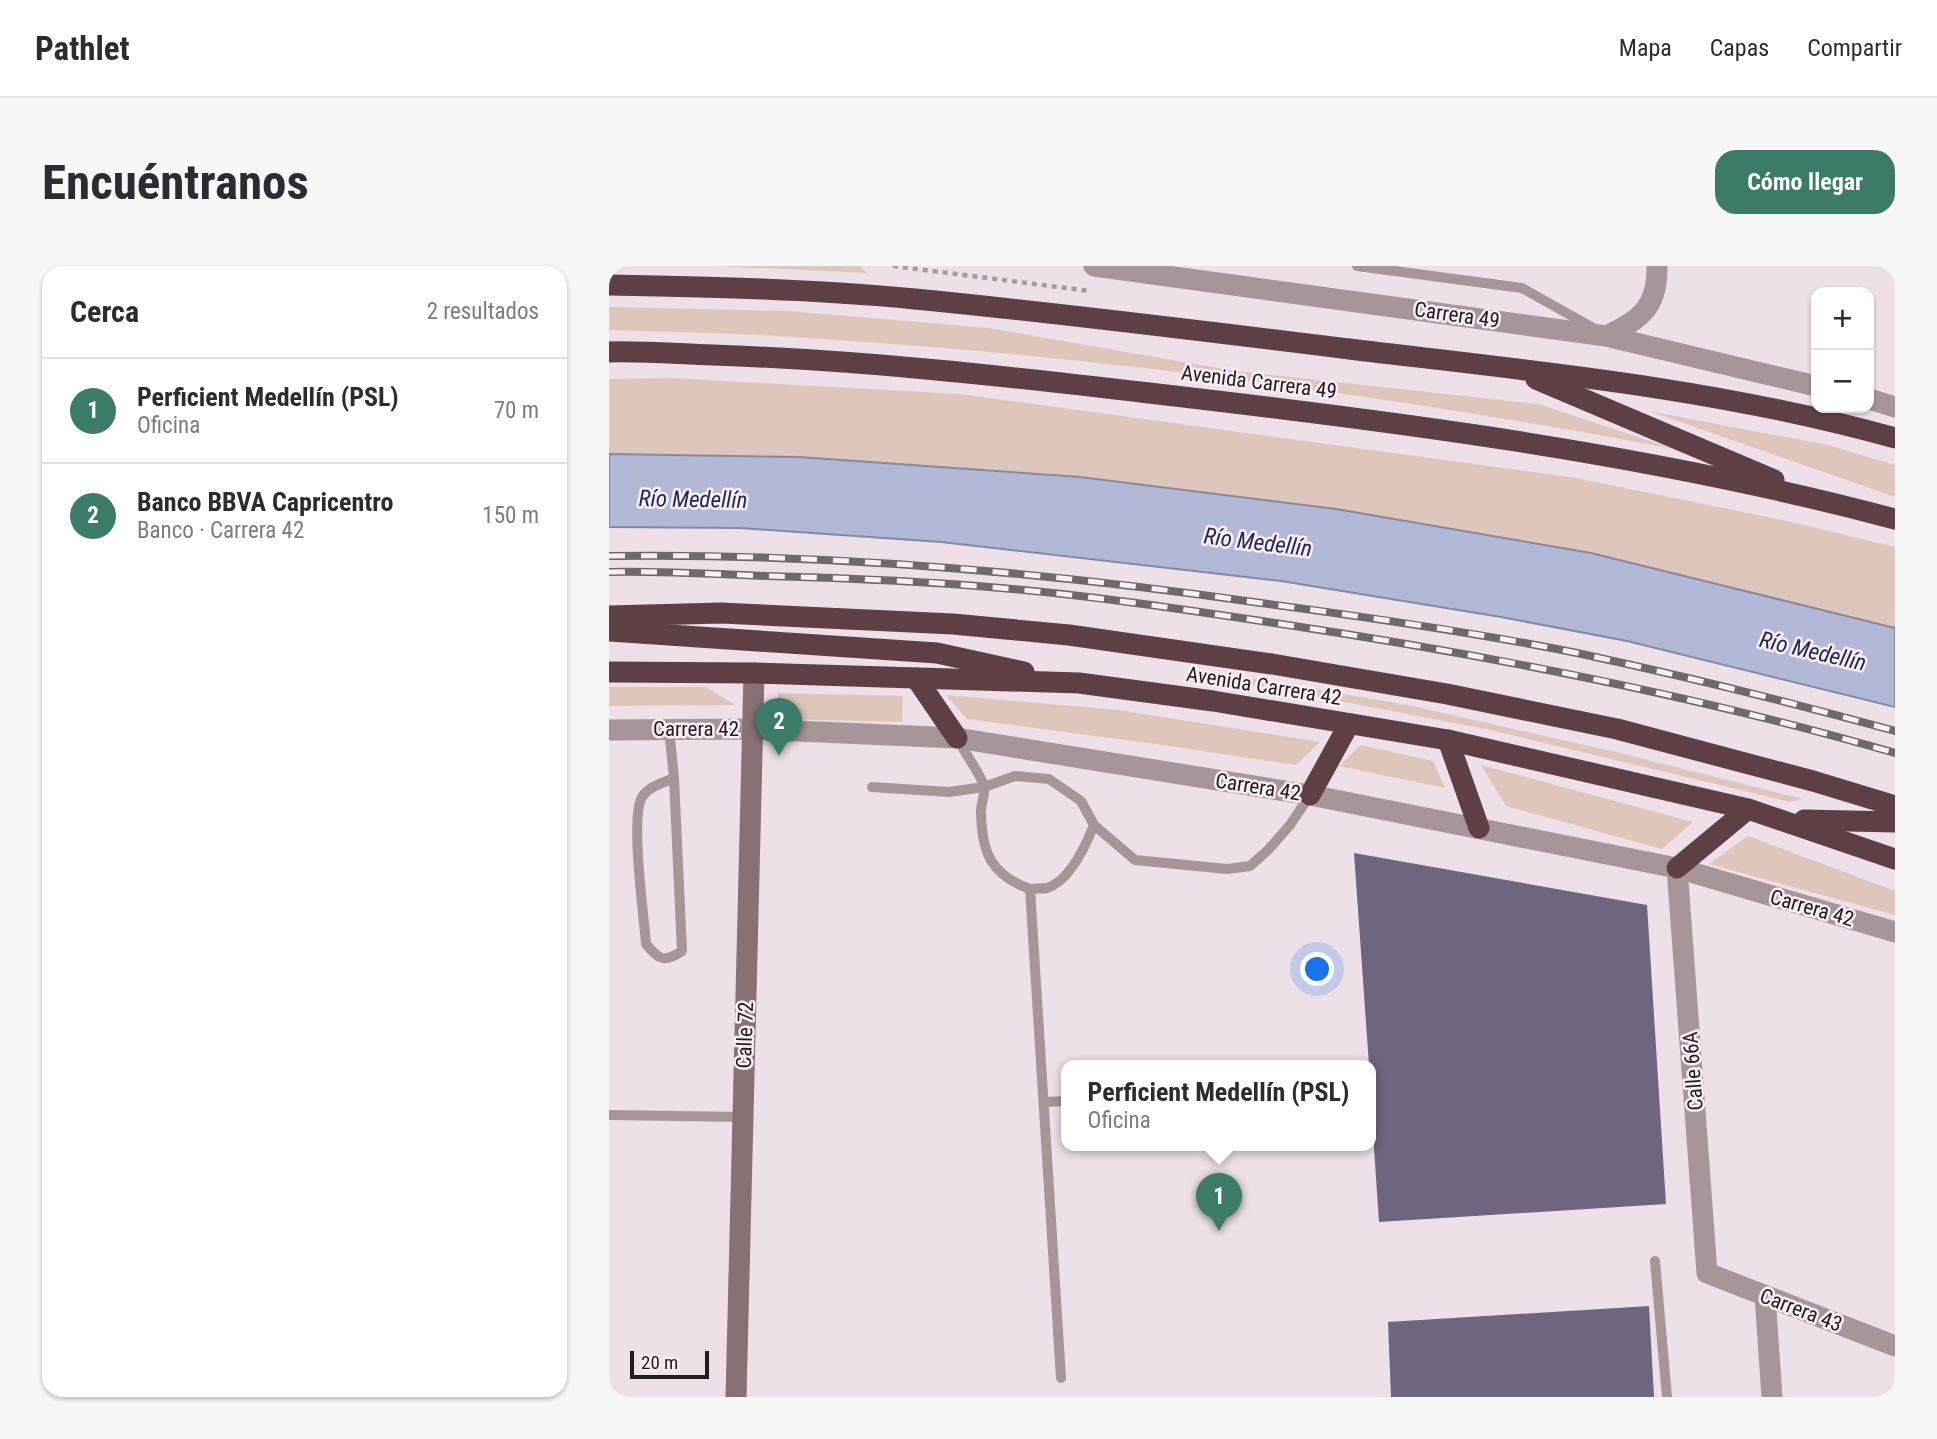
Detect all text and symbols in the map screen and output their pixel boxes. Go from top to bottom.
text: Pathlet [35,29,130,68]
text: Mapa [1619,34,1672,62]
text: Capas [1710,34,1769,62]
text: Compartir [1807,34,1902,62]
button: Cómo llegar [1715,150,1895,214]
text: Encuéntranos [42,154,309,211]
map controls [1811,287,1874,413]
button: + [1811,287,1874,350]
text: Cerca [70,294,139,329]
street label: Carrera 49 [1413,297,1501,333]
text: 2 resultados [427,298,539,325]
button: − [1811,350,1874,413]
street label: Avenida Carrera 49 [1180,361,1338,403]
text: Perficient Medellín (PSL) [137,382,399,412]
text: 1 [87,397,99,424]
text: 70 m [494,397,539,424]
text: Oficina [137,412,200,439]
water label: Río Medellín [638,485,748,514]
text: Banco BBVA Capricentro [137,487,393,517]
text: 2 [87,502,99,529]
text: 150 m [482,502,539,529]
text: Banco · Carrera 42 [137,517,304,544]
water label: Río Medellín [1202,522,1314,563]
water label: Río Medellín [1757,626,1869,677]
street label: Avenida Carrera 42 [1185,662,1343,710]
pin: 2 [756,698,802,756]
street label: Carrera 42 [653,717,739,741]
street label: Carrera 42 [1214,768,1302,806]
street label: Carrera 42 [1767,885,1857,931]
your location [1300,952,1334,986]
street label: Calle 72 [732,1001,758,1069]
street label: Calle 66A [1678,1031,1708,1111]
popup [1061,1060,1376,1151]
text: Perficient Medellín (PSL) [1088,1077,1349,1107]
text: Oficina [1088,1107,1151,1134]
pin: 1 [1196,1173,1242,1231]
street label: Carrera 43 [1757,1283,1845,1337]
scale bar [630,1348,709,1380]
text: 20 m [641,1351,678,1374]

